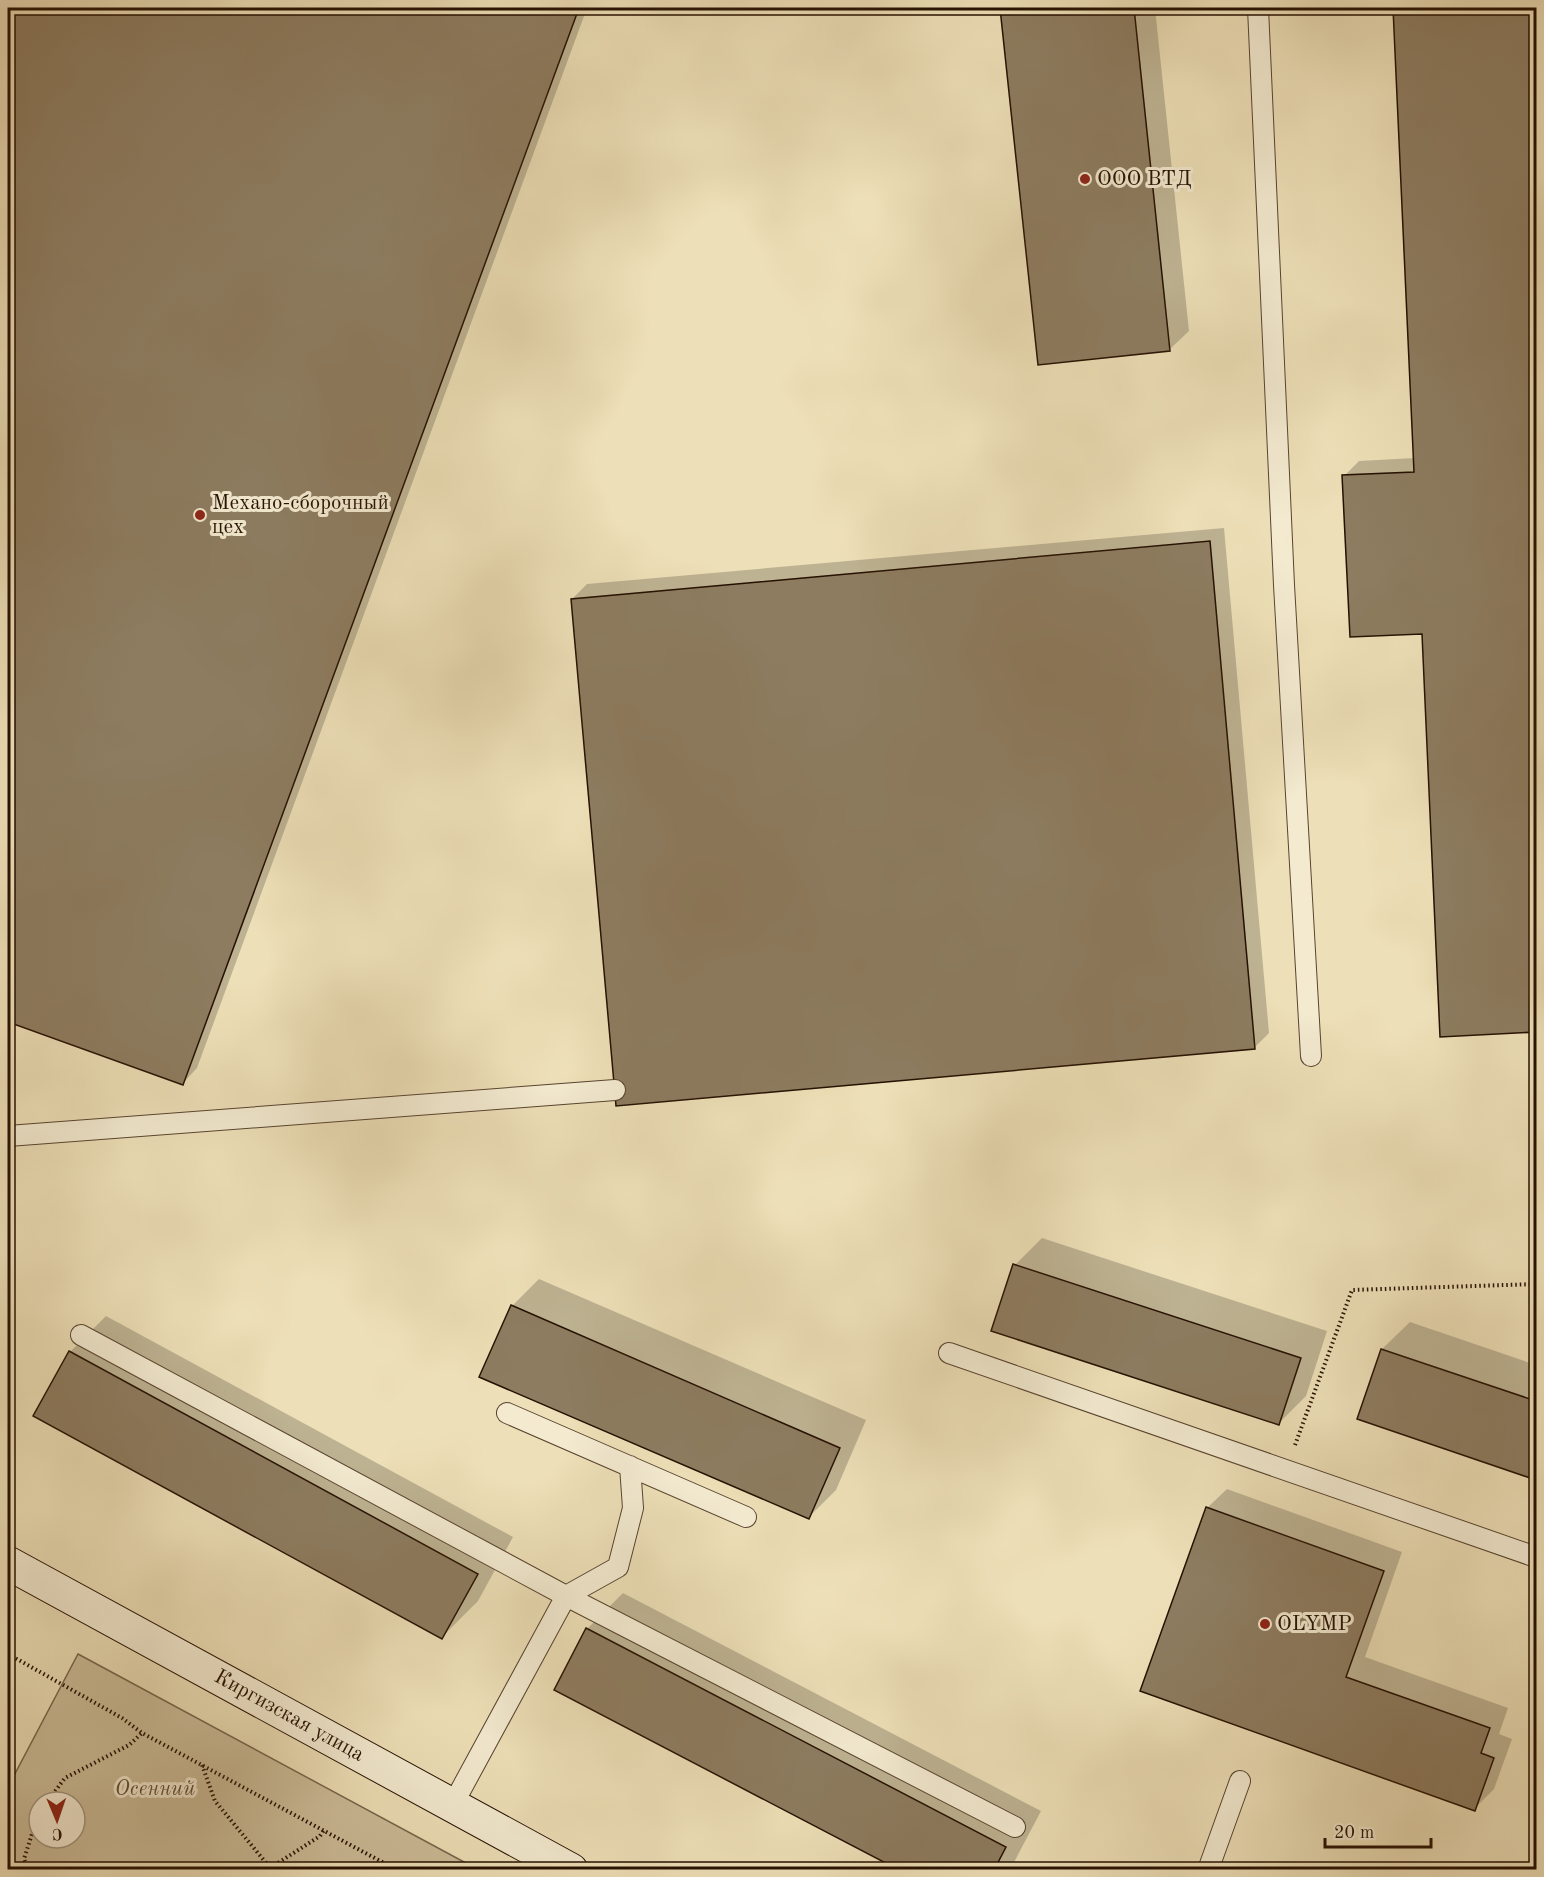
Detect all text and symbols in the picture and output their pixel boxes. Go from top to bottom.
place label: ООО ВТД [1097,169,1191,190]
marker: ООО ВТД [1078,172,1092,186]
place label: Механо-сборочный цех [212,493,389,538]
marker: Механо-сборочный цех [193,508,207,522]
place label: OLYMP [1277,1614,1352,1635]
marker: OLYMP [1258,1617,1272,1631]
street label: Киргизская улица [211,1666,367,1766]
park label: Осенний [115,1779,195,1800]
north arrow [27,1790,87,1850]
scale bar [1325,1811,1432,1849]
text: 20 m [1334,1824,1374,1842]
text: С [52,1825,63,1841]

